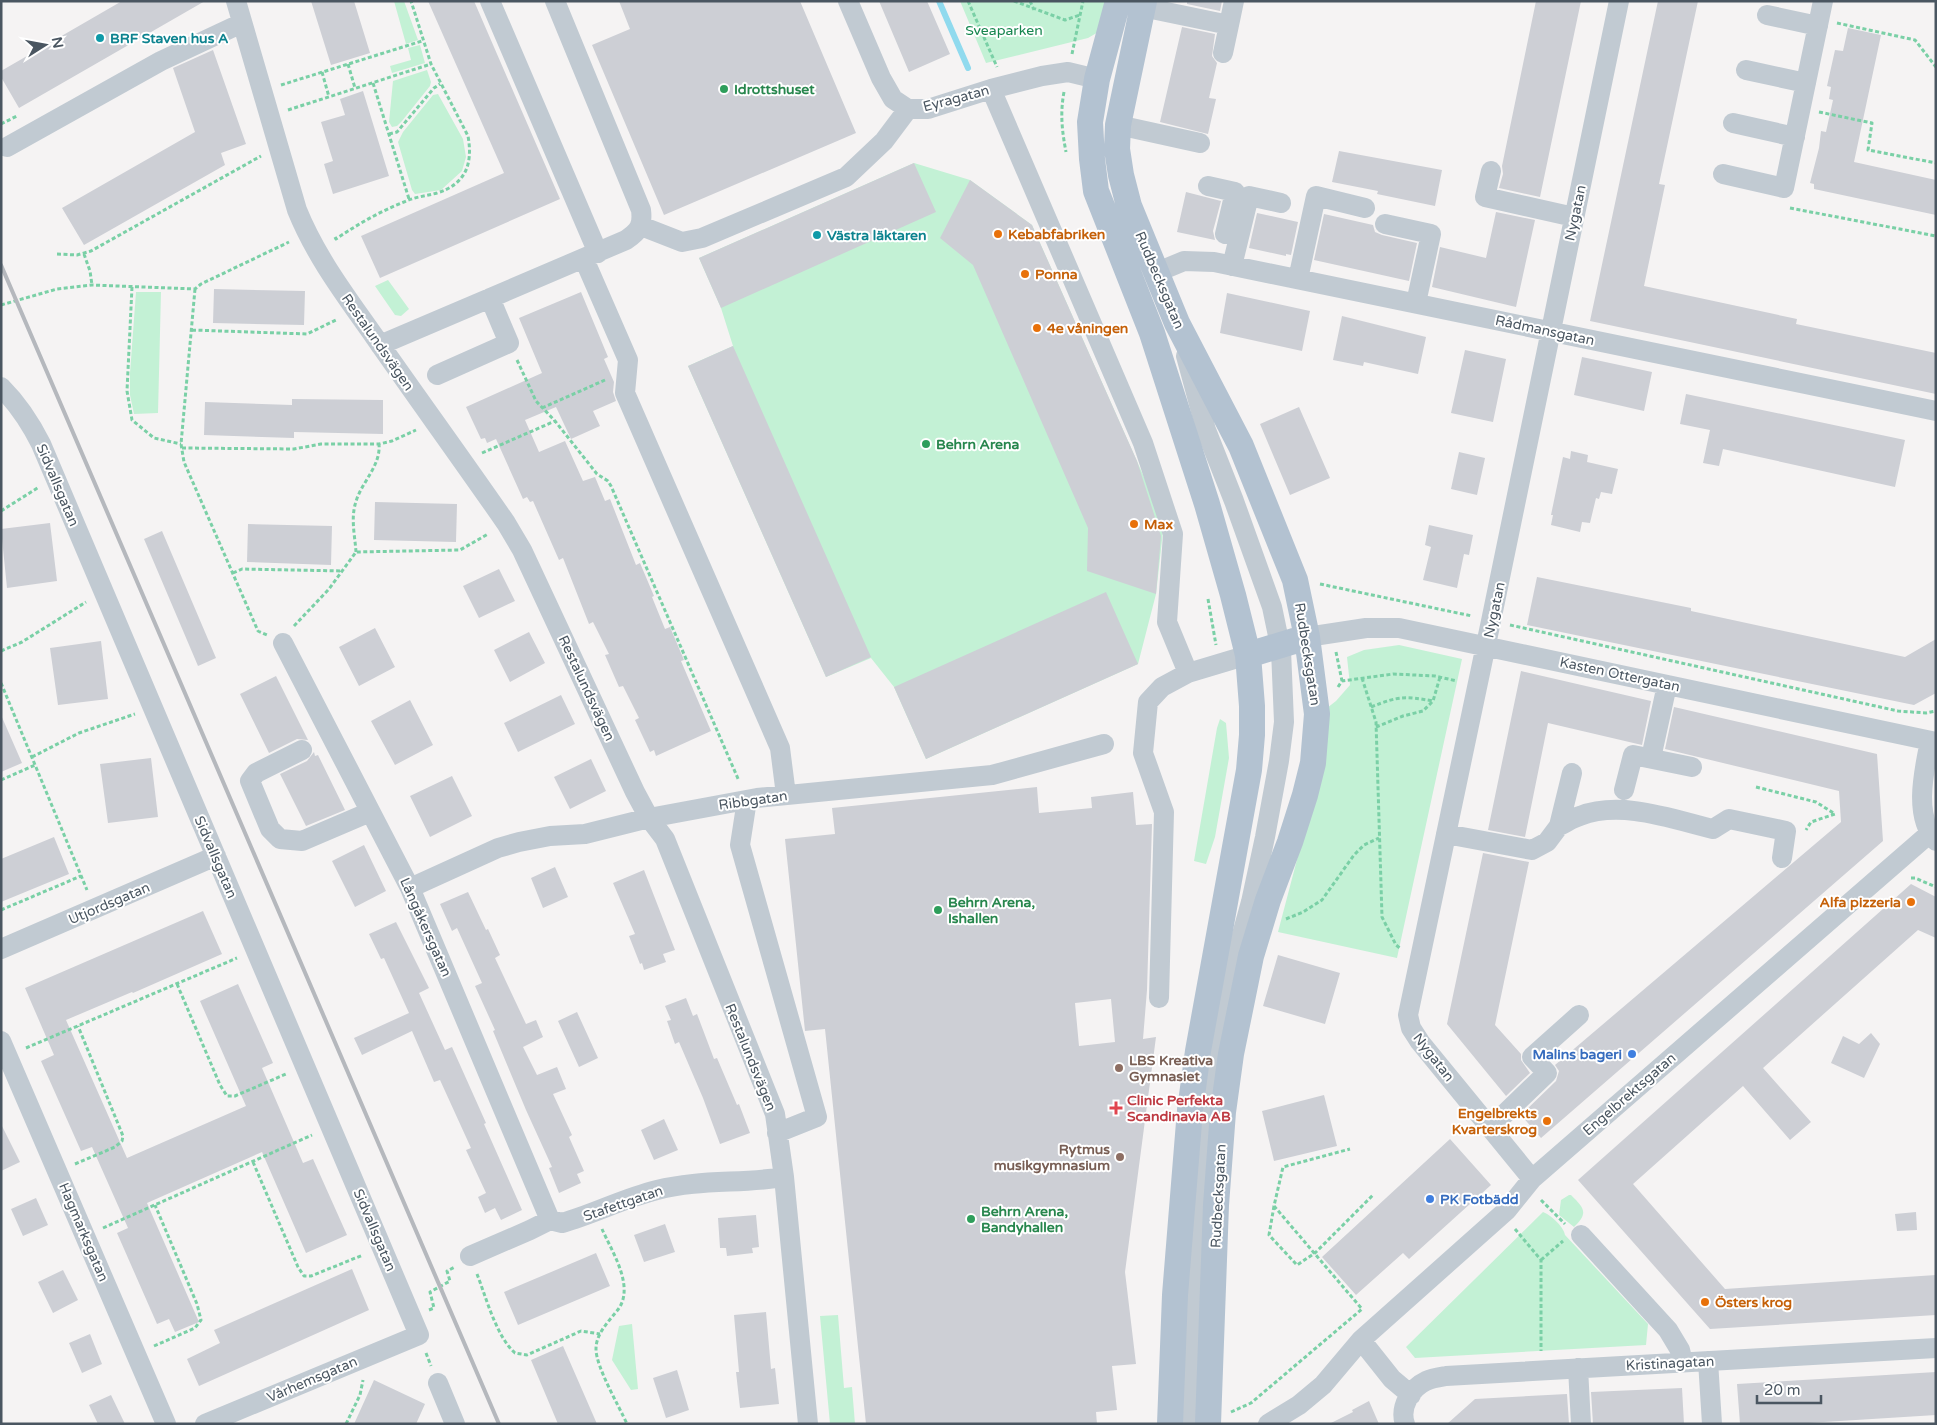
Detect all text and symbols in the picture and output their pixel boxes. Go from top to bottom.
north arrow [20,20,70,70]
park label: Sveaparken [965,22,1043,39]
place label: BRF Staven hus A [110,30,229,47]
marker: BRF Staven hus A [94,32,106,44]
text: N [48,35,67,50]
place label: Idrottshuset [734,81,815,98]
street label: Eyragatan [921,82,991,115]
marker: Idrottshuset [718,83,730,95]
street label: Nygatan [1561,184,1590,243]
place label: Kebabfabriken [1008,226,1105,243]
place label: Västra läktaren [827,227,927,244]
marker: Kebabfabriken [992,228,1004,240]
marker: Västra läktaren [811,229,823,241]
street label: Rudbecksgatan [1131,229,1188,331]
place label: Ponna [1035,266,1078,283]
marker: Ponna [1019,268,1031,280]
street label: Restalundsvägen [338,291,417,394]
street label: Rådmansgatan [1494,312,1596,349]
place label: 4e våningen [1047,320,1128,337]
marker: 4e våningen [1031,322,1043,334]
place label: Behrn Arena [936,436,1020,453]
marker: Behrn Arena [920,438,932,450]
street label: Sidvallsgatan [33,441,83,529]
place label: Max [1144,516,1173,533]
marker: Max [1128,518,1140,530]
street label: Nygatan [1480,581,1509,640]
street label: Rudbecksgatan [1291,601,1324,707]
street label: Restalundsvägen [555,633,618,744]
street label: Kasten Ottergatan [1558,653,1682,696]
street label: Ribbgatan [718,787,789,814]
street label: Sidvallsgatan [191,813,241,901]
street label: Långåkersgatan [396,875,455,980]
street label: Utjordsgatan [66,879,153,928]
place label: Behrn Arena, Ishallen [948,894,1035,927]
place label: Alfa pizzeria [1820,894,1901,911]
marker: Alfa pizzeria [1905,896,1917,908]
marker: Behrn Arena, Ishallen [932,904,944,916]
street label: Restalundsvägen [721,1001,780,1113]
street label: Nygatan [1409,1030,1458,1085]
place label: Malins bageri [1532,1046,1622,1063]
marker: Malins bageri [1626,1048,1638,1060]
street label: Engelbrektsgatan [1579,1049,1679,1139]
place label: LBS Kreativa Gymnasiet [1129,1052,1213,1085]
marker: LBS Kreativa Gymnasiet [1113,1062,1125,1074]
place label: Clinic Perfekta Scandinavia AB [1127,1092,1231,1125]
marker: Clinic Perfekta Scandinavia AB [1109,1101,1123,1115]
place label: Engelbrekts Kvarterskrog [1452,1105,1537,1138]
marker: Engelbrekts Kvarterskrog [1541,1115,1553,1127]
place label: Rytmus musikgymnasium [994,1141,1110,1174]
street label: Rudbecksgatan [1207,1144,1230,1248]
marker: Rytmus musikgymnasium [1114,1151,1126,1163]
street label: Hagmarksgatan [55,1180,112,1284]
street label: Stafettgatan [581,1182,665,1225]
street label: Sidvallsgatan [350,1186,400,1274]
place label: PK Fotbädd [1440,1191,1519,1208]
marker: PK Fotbädd [1424,1193,1436,1205]
place label: Behrn Arena, Bandyhallen [981,1203,1068,1236]
marker: Behrn Arena, Bandyhallen [965,1213,977,1225]
place label: Östers krog [1715,1294,1792,1311]
marker: Östers krog [1699,1296,1711,1308]
street label: Vårhemsgatan [264,1353,360,1406]
street label: Kristinagatan [1625,1353,1715,1374]
scale bar [1757,1372,1821,1404]
text: 20 m [1764,1381,1801,1399]

